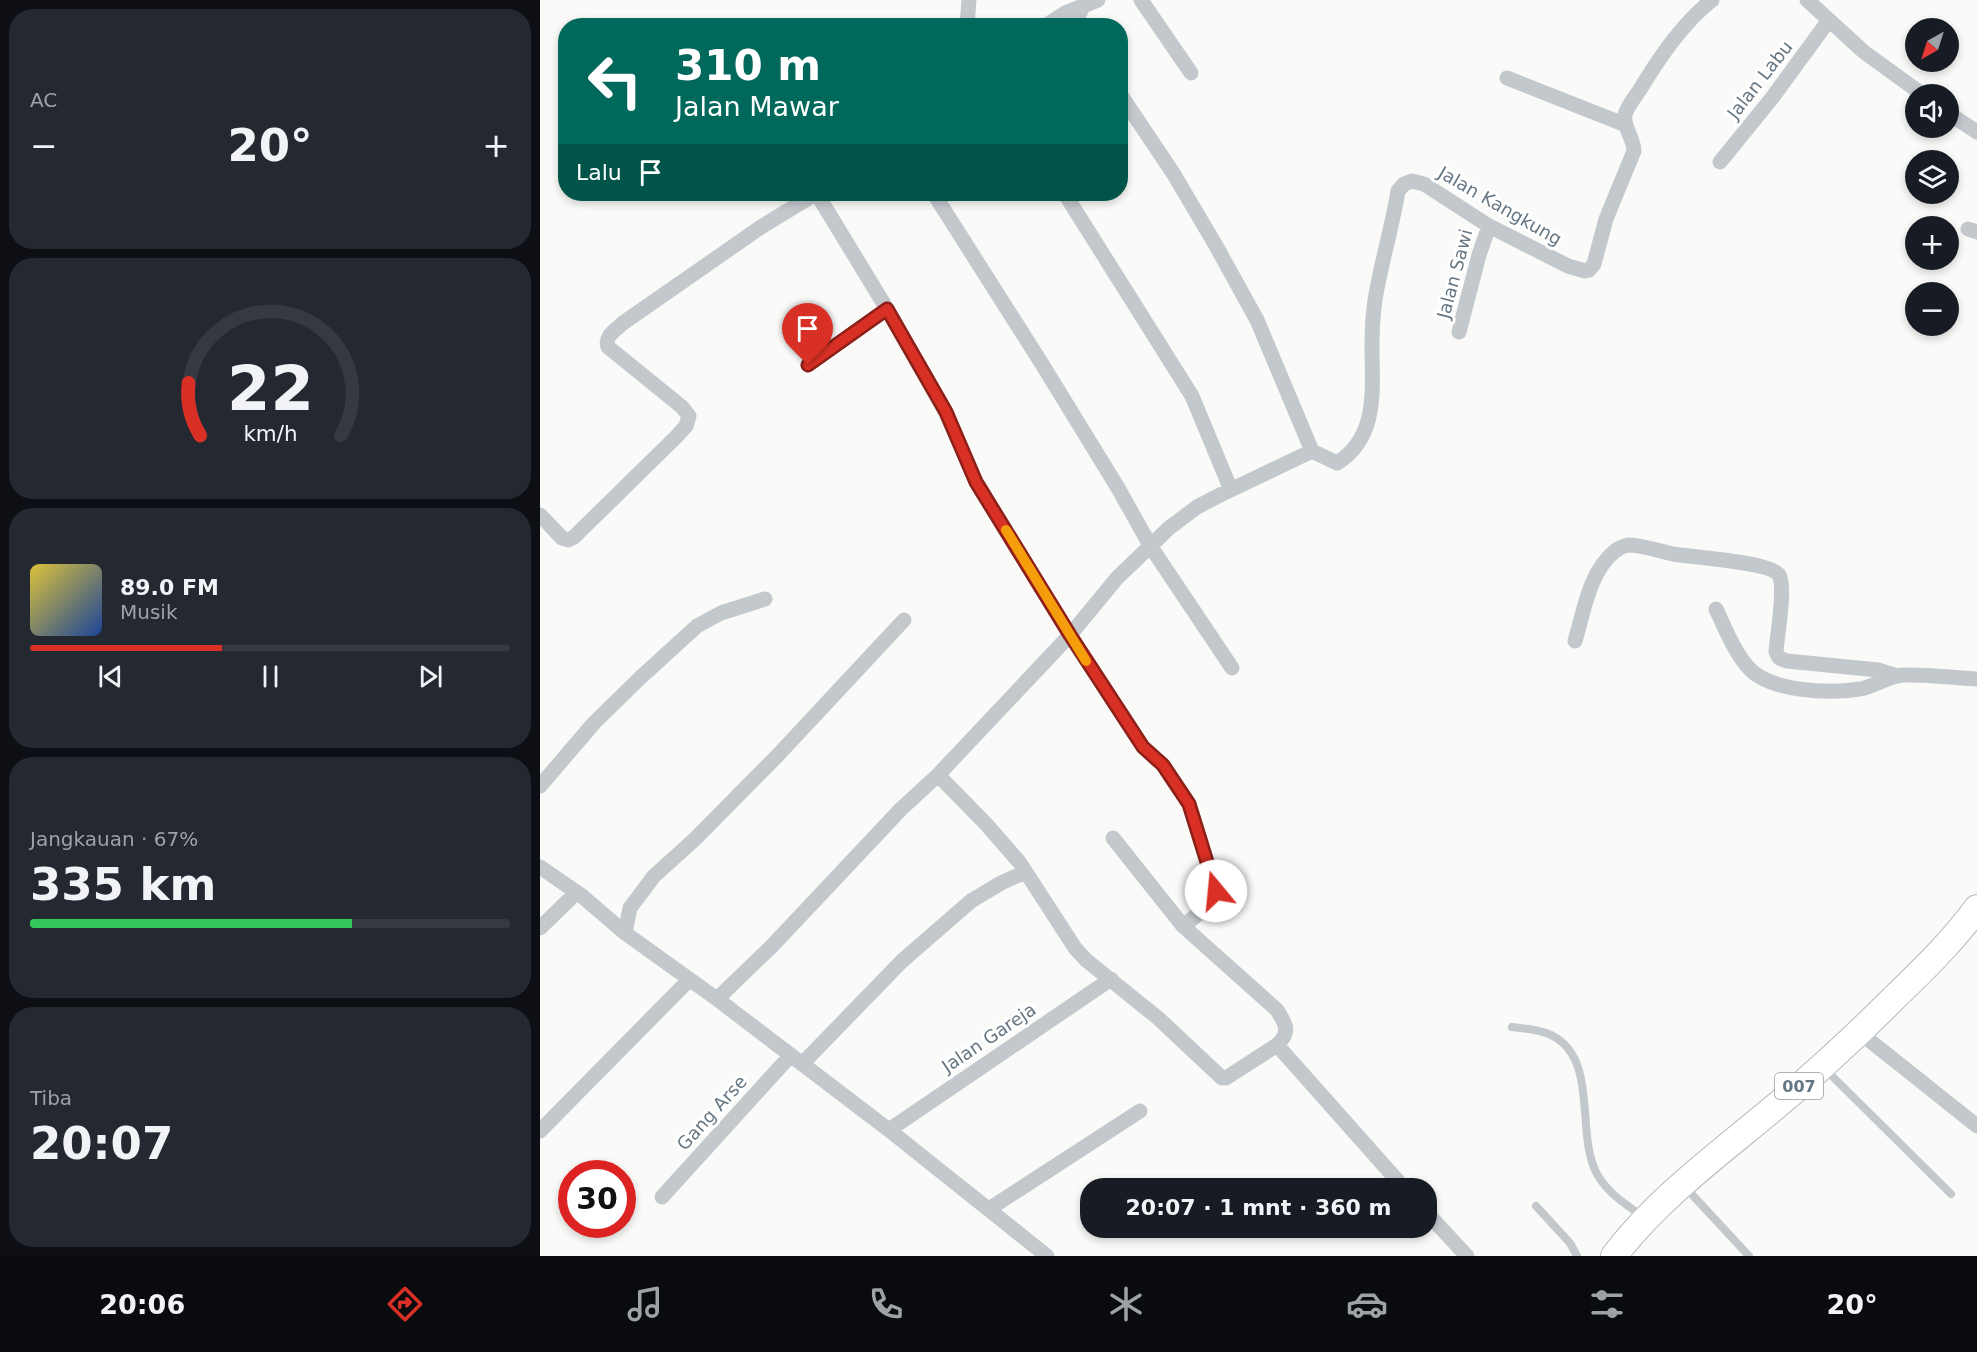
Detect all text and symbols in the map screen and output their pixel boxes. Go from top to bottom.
north arrow [1905,18,1959,72]
map controls [1905,18,1959,336]
street label: Jalan Labu [1722,36,1797,124]
text: 310 m [675,41,821,90]
icon: left [576,42,654,120]
button: sound [1905,84,1959,138]
text: AC [30,88,57,112]
text: Jalan Mawar [675,91,839,122]
text: 20° [227,119,313,172]
text: − [30,126,58,165]
text: + [482,126,510,165]
button: layers [1905,150,1959,204]
icon: arrive [634,156,667,189]
text: Lalu [576,160,622,185]
street label: Jalan Kangkung [1434,161,1566,249]
button: + [1905,216,1959,270]
street label: Jalan Sawi [1432,227,1477,322]
button: − [1905,282,1959,336]
pin [782,303,833,365]
icon: arrive [791,312,824,345]
text: 22 [227,352,313,425]
text: km/h [243,421,297,446]
text: 89.0 FM [120,575,219,600]
text: Musik [120,600,178,624]
icon: previous [94,660,127,693]
icon: pause [254,660,287,693]
icon: next [414,660,447,693]
text: Jangkauan · 67% [30,827,198,851]
text: 335 km [30,858,216,911]
position arrow [1184,859,1248,923]
street label: Jalan Gareja [937,999,1040,1077]
street label: Gang Arse [672,1071,751,1155]
road number: 007 [1775,1073,1823,1099]
text: Tiba [30,1086,72,1110]
text: 20:07 [30,1117,173,1170]
speed limit sign: 30 [558,1160,636,1238]
text: 20:07 · 1 mnt · 360 m [1126,1195,1391,1220]
icon: directions [384,1283,426,1325]
icon: music [624,1283,666,1325]
icon: phone [865,1283,907,1325]
icon: climate [1105,1283,1147,1325]
icon: car [1346,1283,1388,1325]
icon: filters [1586,1283,1628,1325]
text: 20:06 [99,1289,185,1320]
text: 20° [1827,1289,1878,1320]

